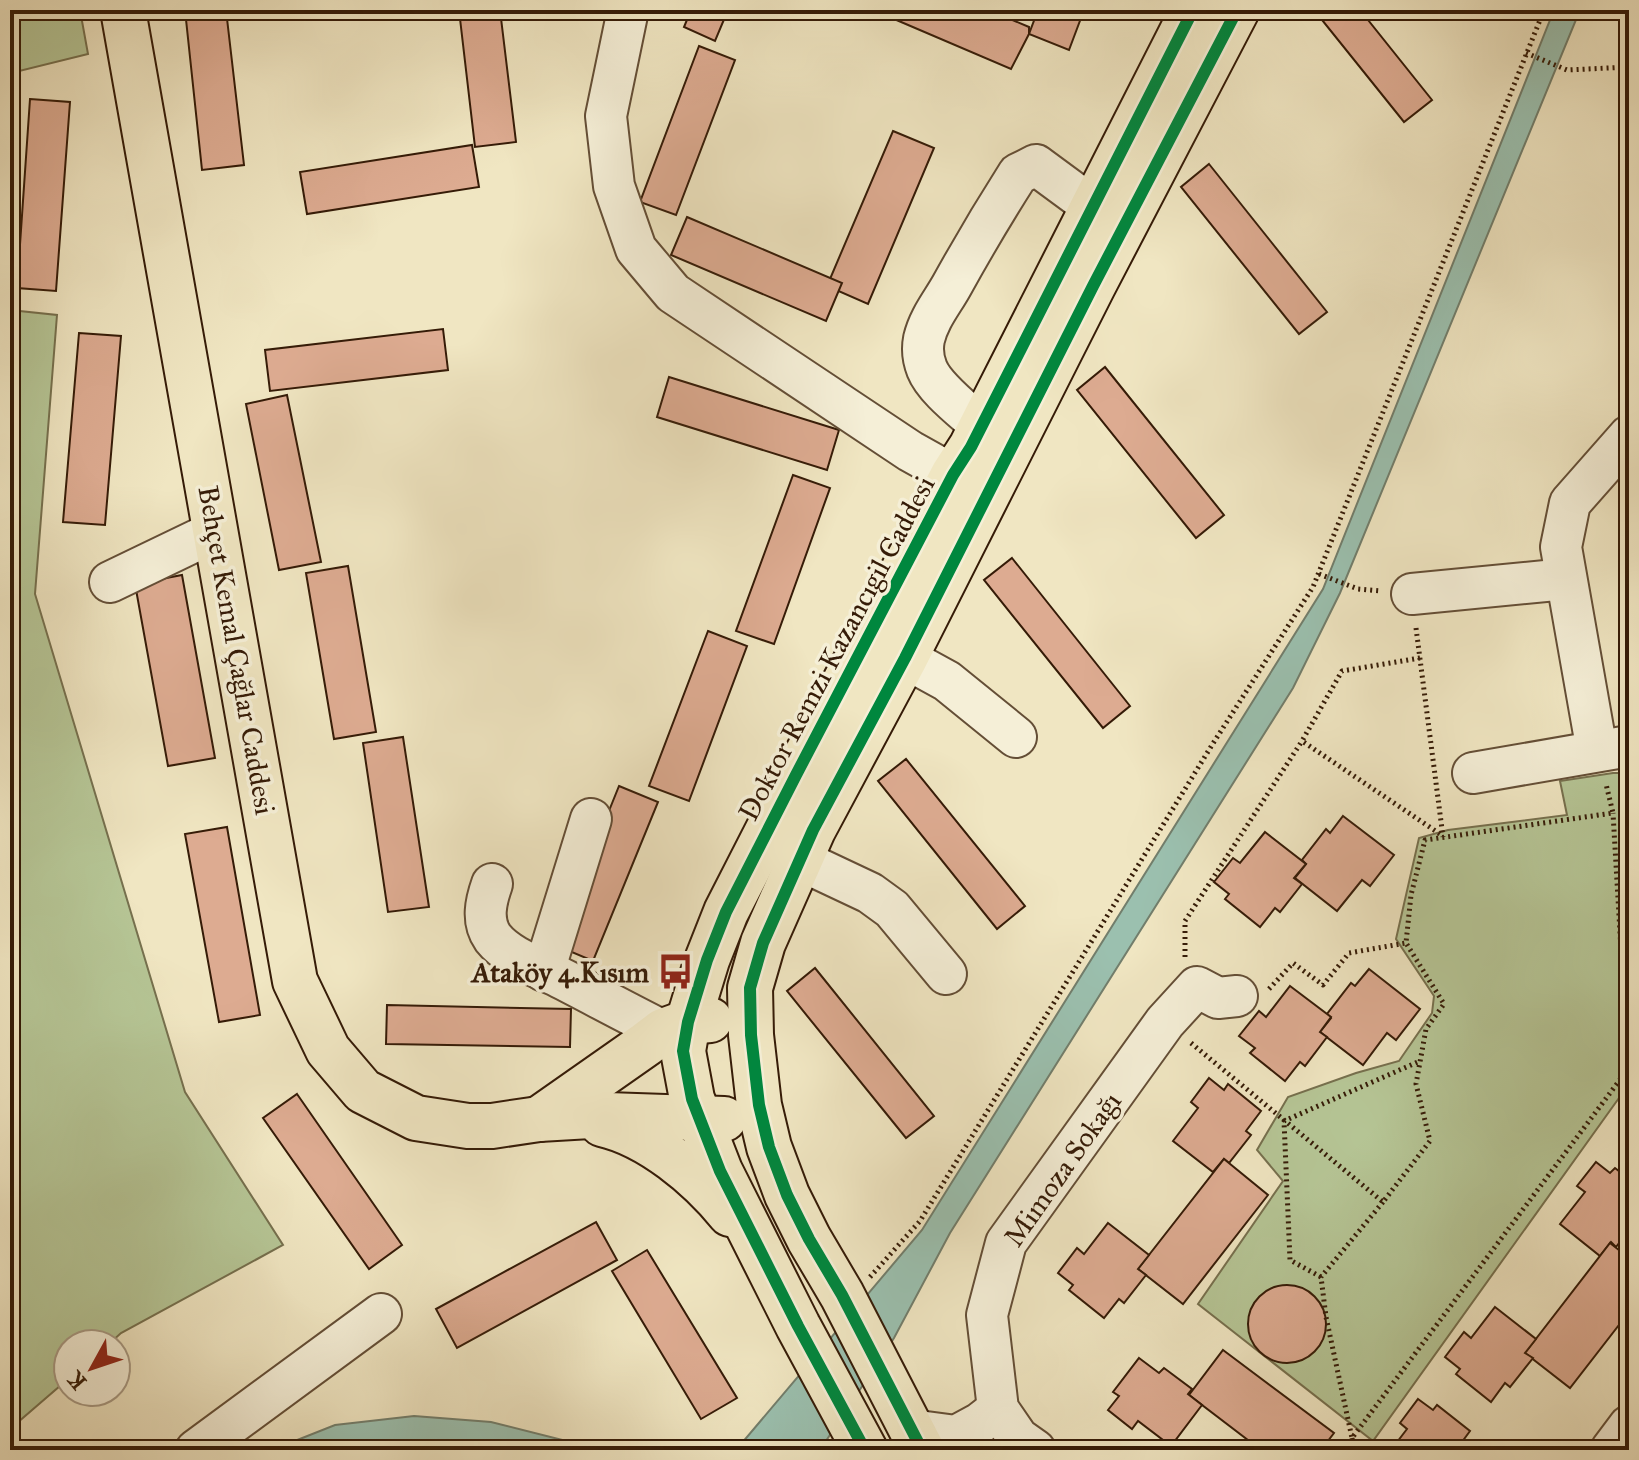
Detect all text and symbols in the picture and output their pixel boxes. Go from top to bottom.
street label: Doktor Remzi Kazancıgil Caddesi [731,470,942,827]
street label: Behçet Kemal Çağlar Caddesi [190,483,283,818]
bus stop icon: Ataköy 4.Kısım [656,953,694,991]
place label: Ataköy 4.Kısım [470,955,649,990]
street label: Mimoza Sokağı [996,1085,1129,1253]
north arrow [52,1328,132,1408]
text: K [61,1365,92,1395]

